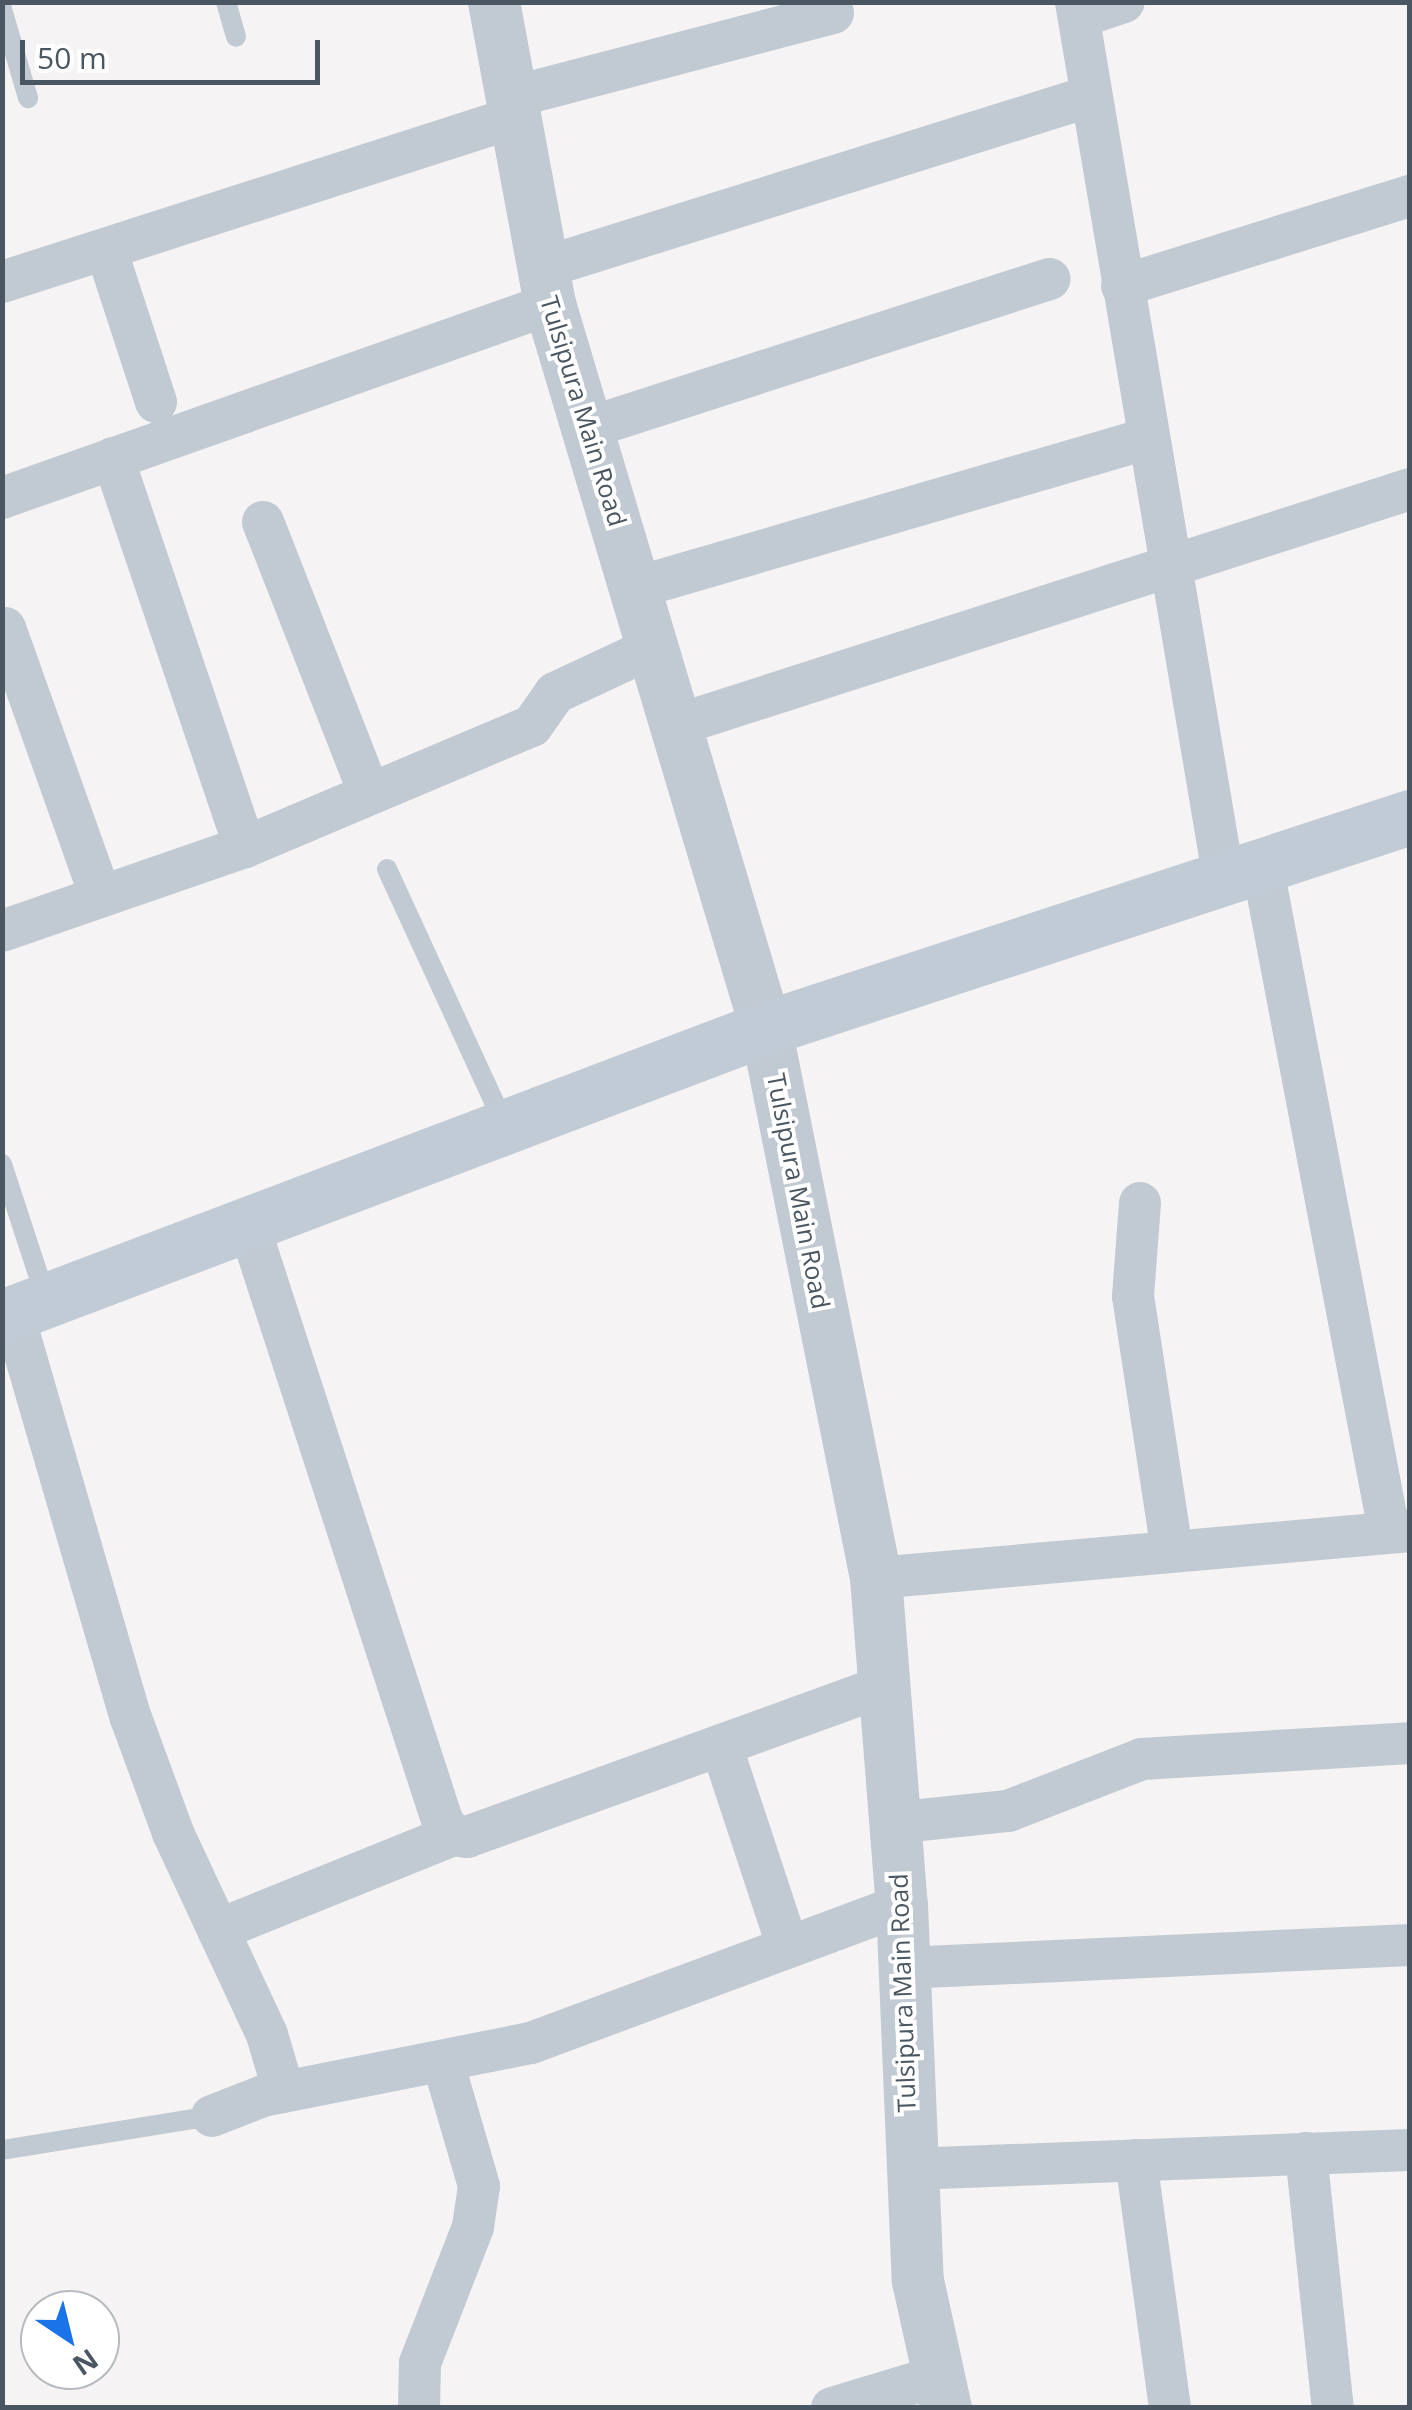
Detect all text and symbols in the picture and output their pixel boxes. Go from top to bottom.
scale bar [25,20,325,82]
text: 50 m [37,37,107,78]
street label: Tulsipura Main Road [535,292,633,530]
street label: Tulsipura Main Road [761,1071,837,1311]
street label: Tulsipura Main Road [883,1873,921,2113]
north arrow [20,2290,120,2390]
text: N [66,2341,106,2385]

